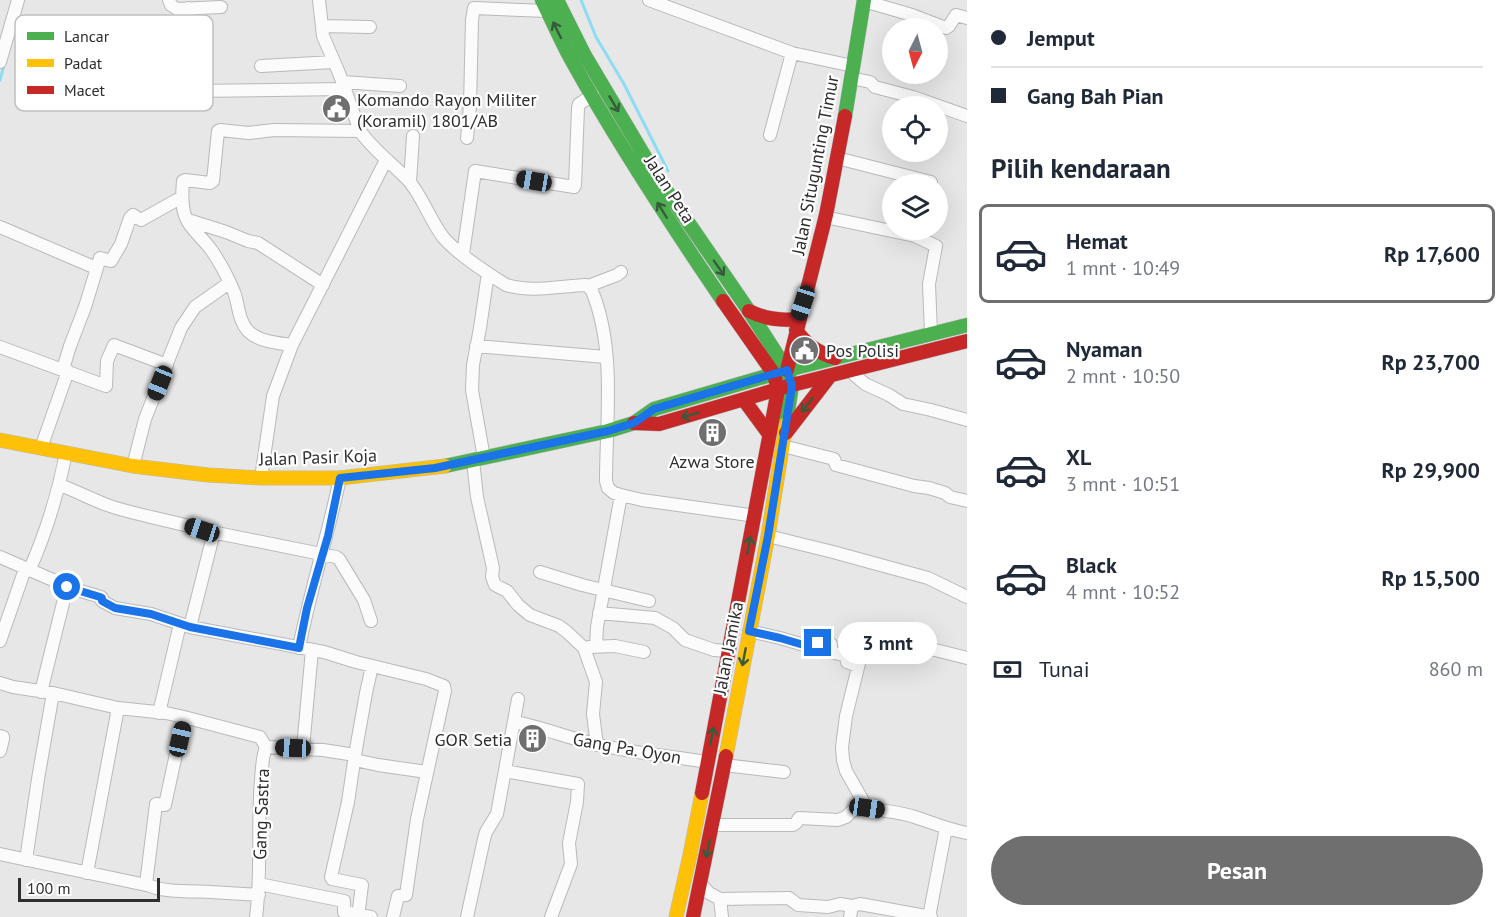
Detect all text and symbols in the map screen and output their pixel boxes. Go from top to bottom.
legend [15,15,213,111]
north arrow [882,18,948,84]
map controls [882,18,948,240]
one-way arrow [551,22,562,40]
text: Jemput [1027,24,1095,52]
text: Lancar [64,26,110,46]
text: Padat [64,53,103,73]
street label: Jalan Situgunting Timur [786,73,844,258]
text: Macet [64,80,106,100]
text: Gang Bah Pian [1027,82,1164,110]
place label: Komando Rayon Militer (Koramil) 1801/AB [357,88,537,132]
public building icon: Komando Rayon Militer (Koramil) 1801/AB [320,93,352,125]
one-way arrow [608,95,620,112]
button: locate [882,96,948,162]
street label: Jalan Peta [639,150,701,227]
text: Pilih kendaraan [991,151,1171,185]
car [515,169,553,193]
button: layers [882,174,948,240]
one-way arrow [656,202,668,219]
icon: car [994,227,1048,281]
text: Hemat [1066,227,1128,255]
text: Rp 17,600 [1384,240,1480,268]
text: 1 mnt · 10:49 [1066,255,1180,281]
one-way arrow [713,259,725,276]
car [789,283,817,323]
public building icon: Pos Polisi [789,334,821,366]
icon: car [994,335,1048,389]
text: Nyaman [1066,335,1143,363]
place label: Pos Polisi [826,339,899,362]
text: Rp 23,700 [1381,348,1480,376]
car [145,363,175,403]
text: 2 mnt · 10:50 [1066,363,1180,389]
one-way arrow [801,397,814,413]
one-way arrow [680,410,699,422]
building icon: Azwa Store [696,416,728,448]
street label: Jalan Pasir Koja [258,443,377,471]
icon: car [994,443,1048,497]
text: XL [1066,443,1091,471]
place label: Azwa Store [669,450,755,473]
text: Rp 29,900 [1381,456,1480,484]
text: 3 mnt · 10:51 [1066,471,1180,497]
car [182,516,222,544]
one-way arrow [744,535,755,555]
icon: car [994,551,1048,605]
text: Black [1066,551,1117,579]
text: Rp 15,500 [1381,564,1480,592]
route start [53,573,80,600]
text: 4 mnt · 10:52 [1066,579,1180,605]
street label: Jalan Jamika [708,600,748,697]
callout: 3 mnt [839,622,938,664]
route end [804,629,831,656]
text: 3 mnt [862,630,913,656]
one-way arrow [738,647,749,667]
icon: cash [991,653,1024,686]
text: Tunai [1039,655,1090,683]
text: 860 m [1429,656,1483,682]
car [167,719,193,759]
building icon: GOR Setia [517,723,549,755]
street label: Gang Pa. Oyon [571,727,683,769]
one-way arrow [707,727,718,746]
place label: GOR Setia [435,728,512,751]
car [275,738,311,758]
street label: Gang Sastra [248,768,274,860]
car [848,797,886,819]
button: Pesan [991,836,1483,905]
one-way arrow [702,839,713,858]
scale bar [18,875,160,902]
text: 100 m [27,878,70,898]

